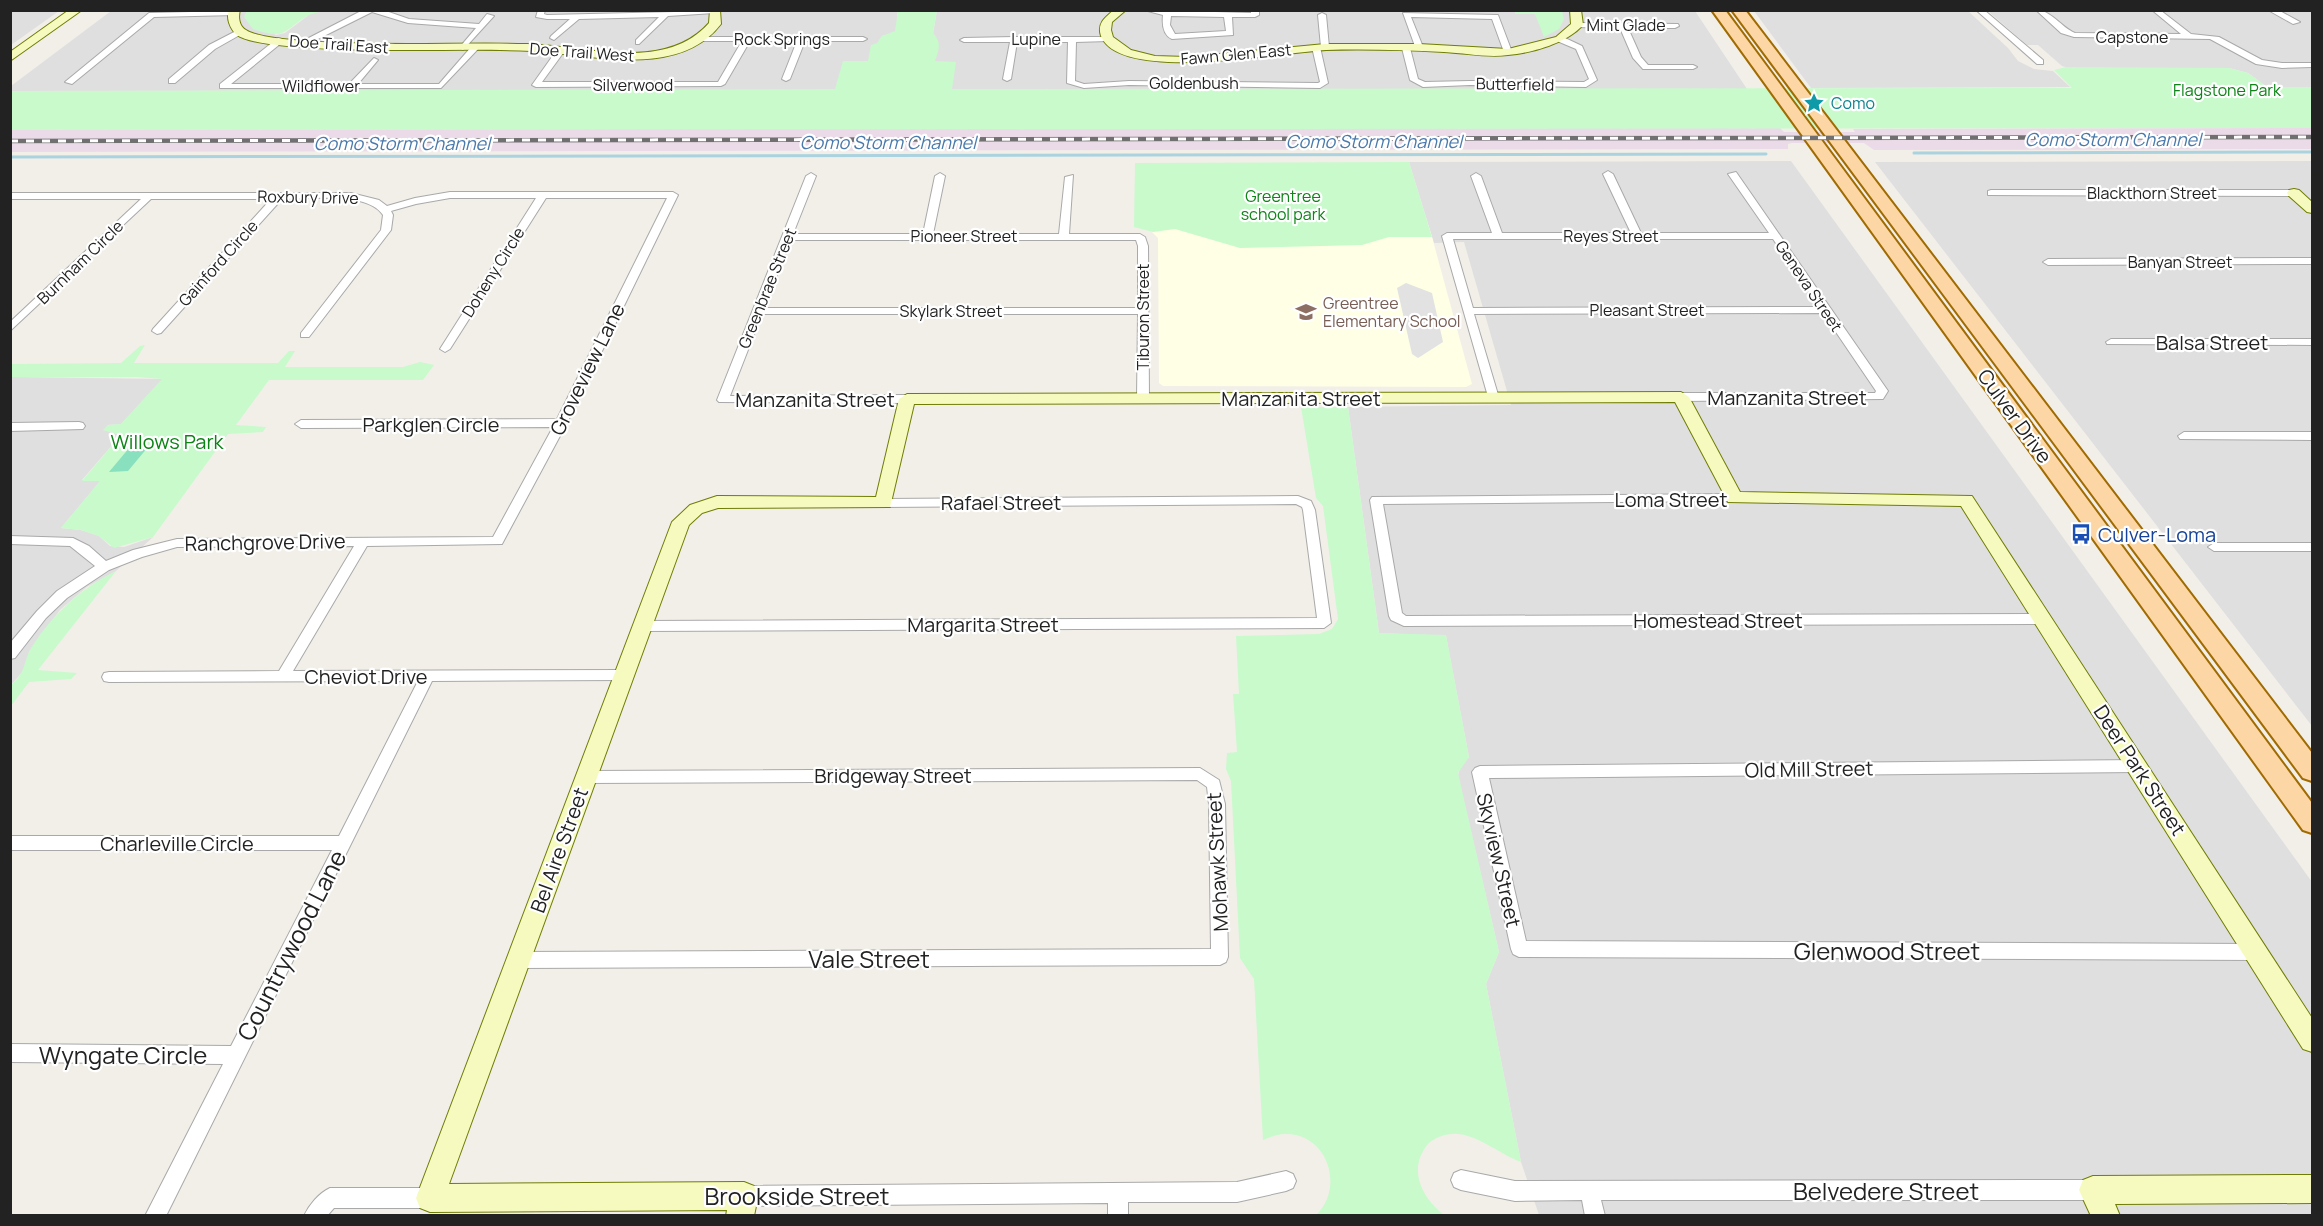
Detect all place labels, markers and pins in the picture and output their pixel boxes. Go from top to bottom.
place icon: Como [1802,91,1826,115]
place label: Como [1831,92,1875,114]
place label: Greentree Elementary School [1323,292,1461,332]
school or university icon: Greentree Elementary School [1294,300,1318,324]
place label: Culver-Loma [2098,521,2216,548]
bus stop icon: Culver-Loma [2069,522,2093,546]

